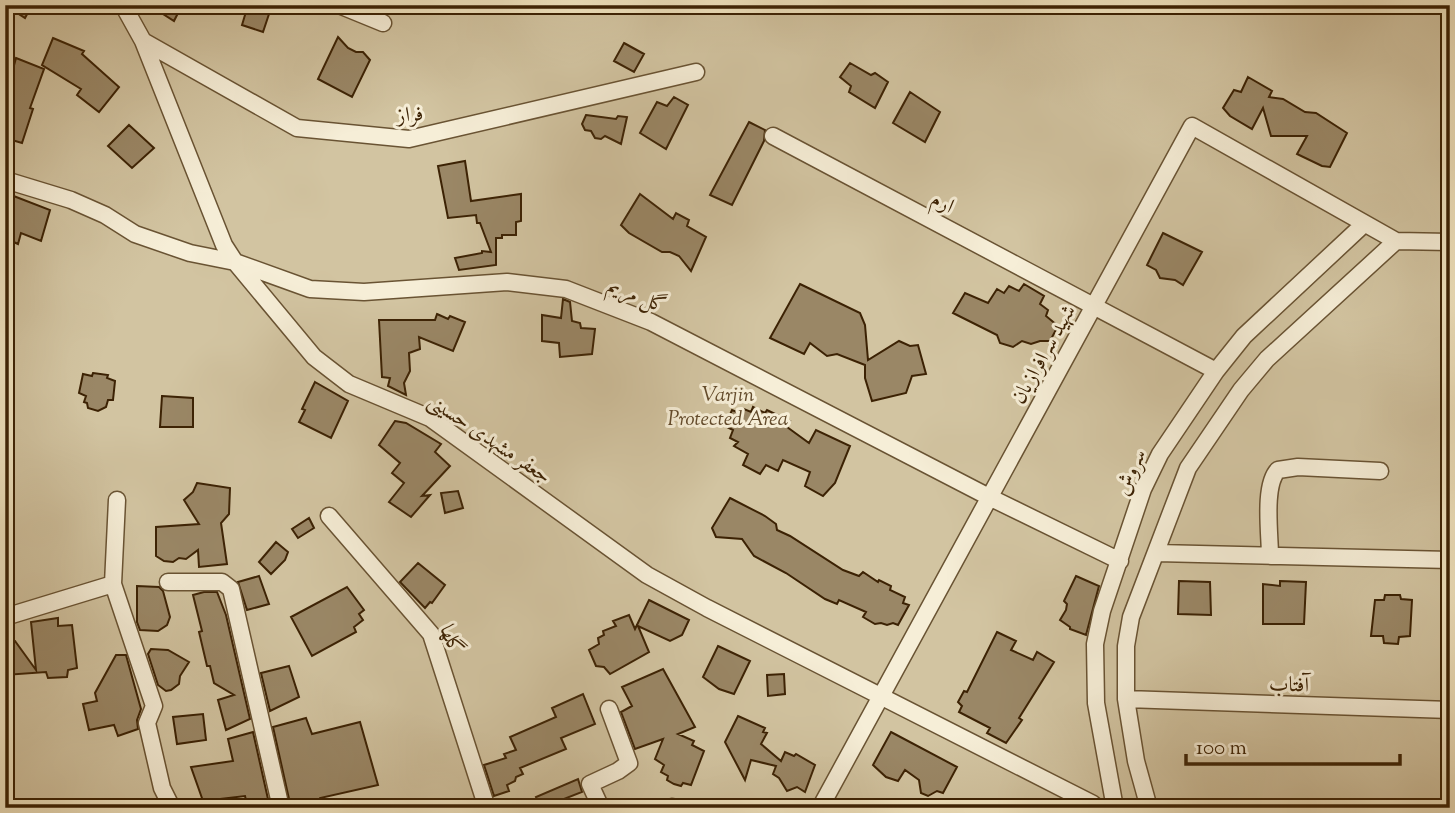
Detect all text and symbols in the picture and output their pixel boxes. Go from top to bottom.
street label: فراز [394,100,424,132]
street label: ارم [925,185,959,223]
street label: گل مریم [602,272,670,323]
street label: شهید سرافرازیان [1005,300,1084,410]
park label: Varjin Protected Area [668,381,789,435]
street label: جعفر مشهدی حسینی [421,387,557,492]
street label: سروش [1109,445,1155,501]
street label: گلها [431,620,470,659]
street label: آفتاب [1268,670,1312,702]
scale bar [1186,722,1399,766]
text: 100 m [1196,734,1247,764]

